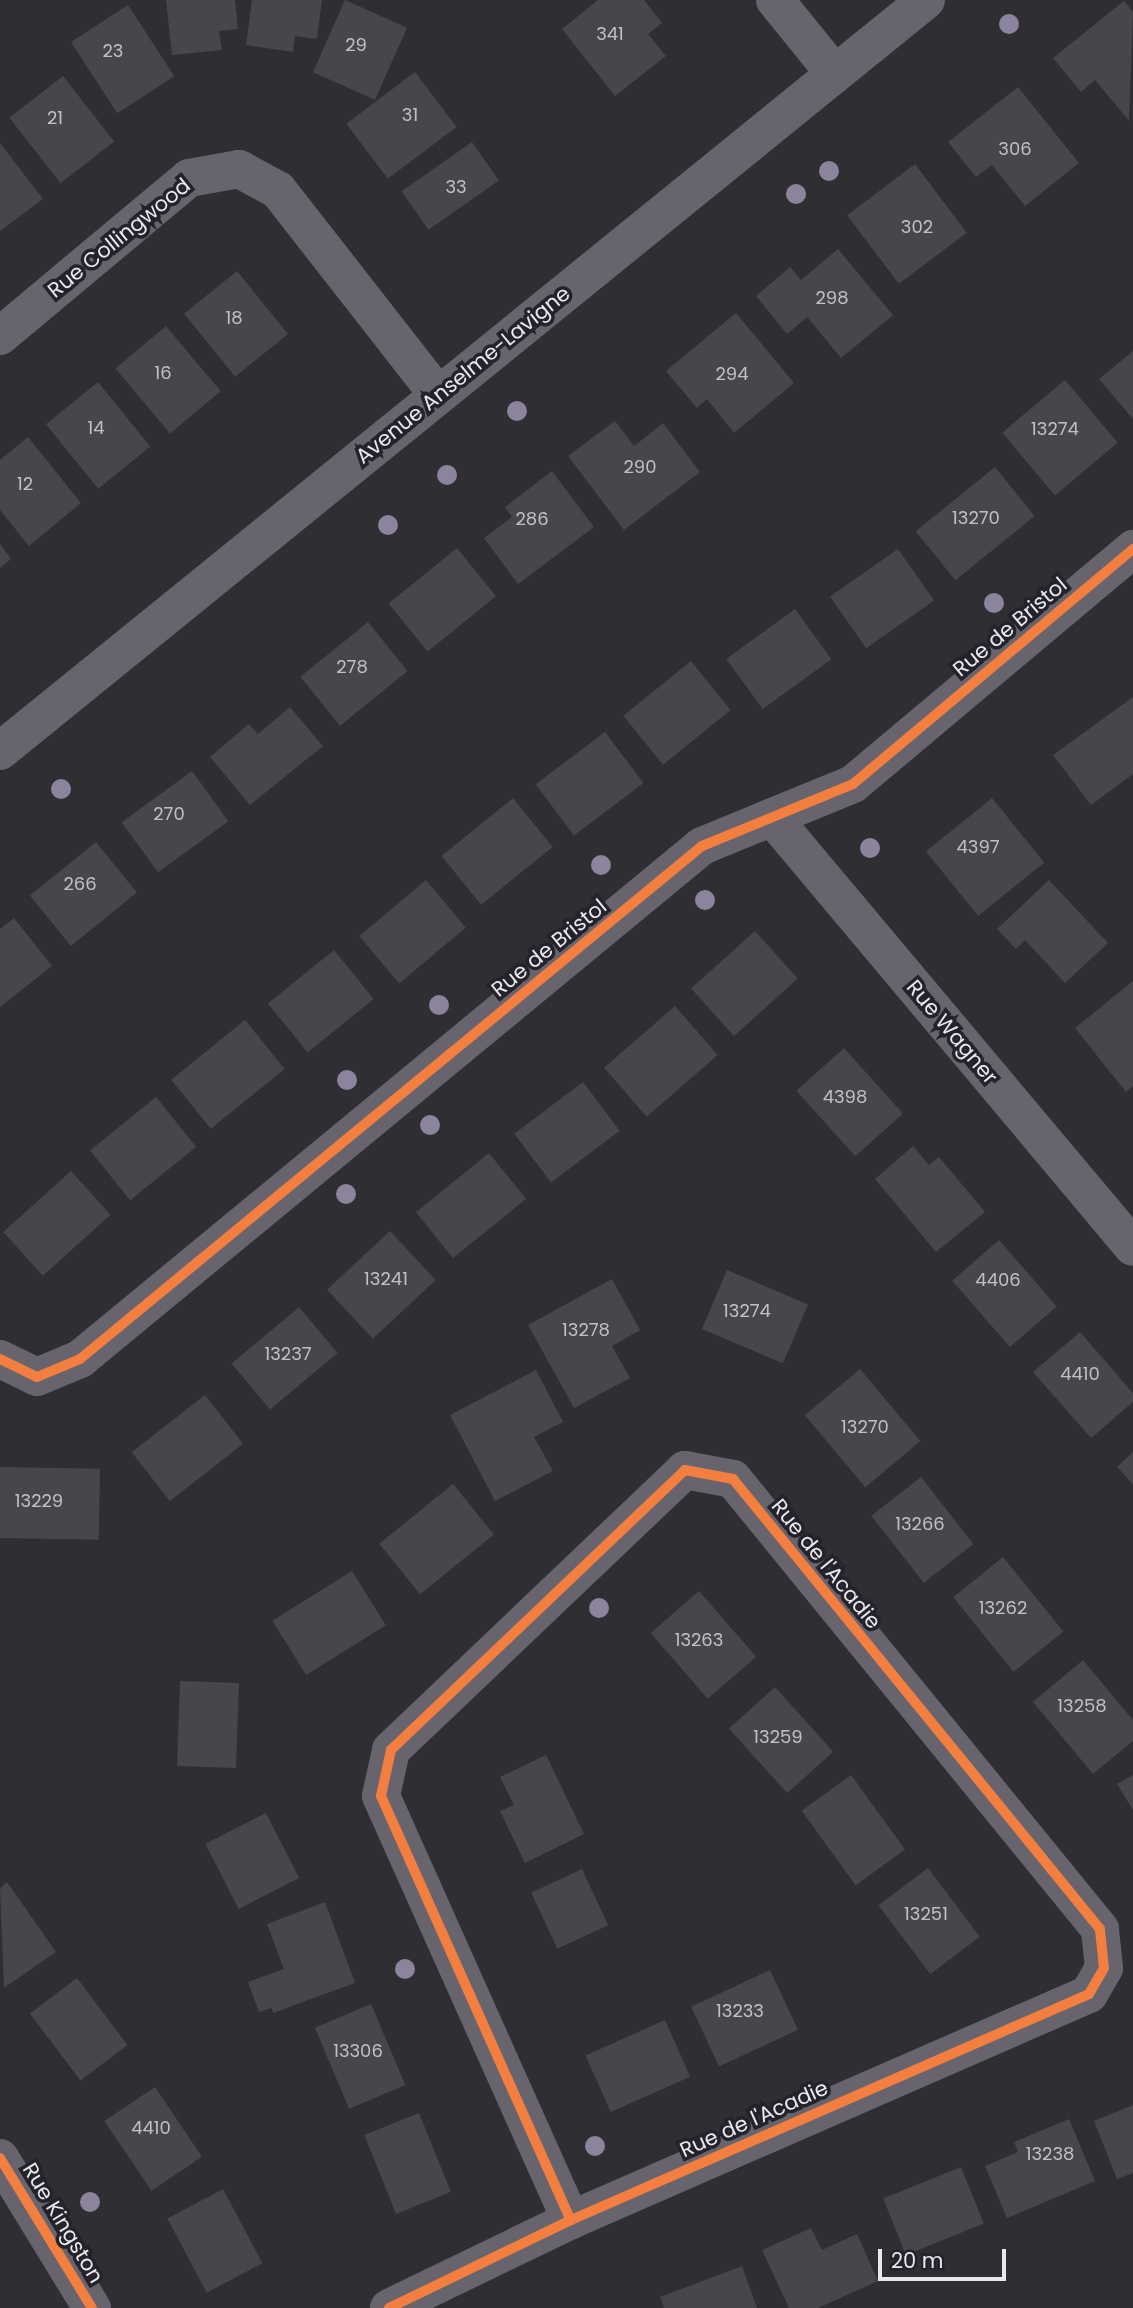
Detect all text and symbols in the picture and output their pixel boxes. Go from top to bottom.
house number: 341 [596,23,624,45]
house number: 29 [345,34,367,56]
house number: 23 [103,40,123,62]
house number: 31 [402,104,418,126]
house number: 21 [47,107,63,129]
house number: 306 [998,138,1032,160]
street label: Rue Collingwood [43,173,195,303]
house number: 33 [445,176,467,198]
house number: 302 [901,216,933,238]
street label: Avenue Anselme-Lavigne [351,281,575,469]
house number: 298 [815,287,849,309]
house number: 18 [225,307,243,329]
house number: 16 [154,362,172,384]
house number: 294 [715,363,749,385]
house number: 14 [87,417,105,439]
house number: 13274 [1031,418,1079,440]
house number: 290 [624,456,656,478]
house number: 12 [17,473,33,495]
house number: 13270 [952,507,1000,529]
house number: 286 [515,508,549,530]
street label: Rue de Bristol [948,572,1072,682]
house number: 278 [336,656,368,678]
house number: 270 [153,803,185,825]
house number: 4397 [956,836,1000,858]
house number: 266 [63,873,97,895]
street label: Rue de Bristol [486,894,612,1002]
street label: Rue Wagner [901,975,1003,1089]
house number: 4398 [823,1086,867,1108]
house number: 13241 [364,1268,408,1290]
house number: 4406 [975,1269,1021,1291]
house number: 13274 [723,1300,771,1322]
house number: 13278 [562,1319,610,1341]
house number: 13237 [264,1343,312,1365]
house number: 4410 [1060,1363,1100,1385]
house number: 13270 [841,1416,889,1438]
house number: 13229 [15,1490,63,1512]
street label: Rue de l'Acadie [766,1494,886,1634]
house number: 13266 [895,1513,945,1535]
house number: 13262 [979,1597,1027,1619]
house number: 13263 [675,1629,723,1651]
house number: 13258 [1057,1695,1107,1717]
house number: 13259 [753,1726,803,1748]
house number: 13251 [904,1903,948,1925]
house number: 13233 [716,2000,764,2022]
house number: 13306 [333,2040,383,2062]
street label: Rue de l'Acadie [676,2075,832,2163]
house number: 4410 [131,2117,171,2139]
house number: 13238 [1026,2143,1074,2165]
street label: Rue Kingston [17,2158,109,2288]
scale bar [881,2234,1009,2278]
text: 20 m [891,2246,944,2275]

